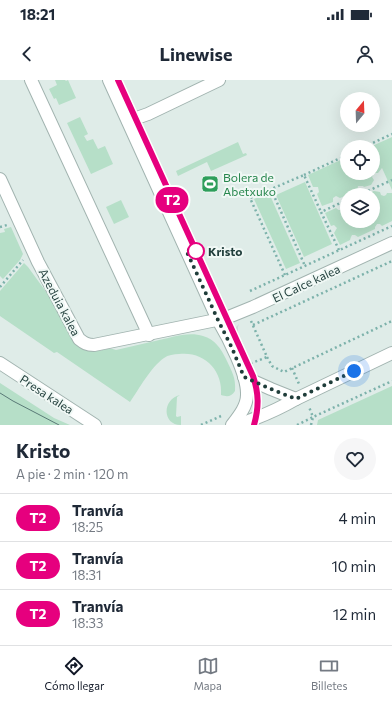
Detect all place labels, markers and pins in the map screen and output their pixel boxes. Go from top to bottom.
place label: Bolera de Abetxuko [223,170,276,198]
sports icon: Bolera de Abetxuko [200,174,220,194]
marker: Kristo [187,242,205,260]
place label: Kristo [208,244,242,258]

